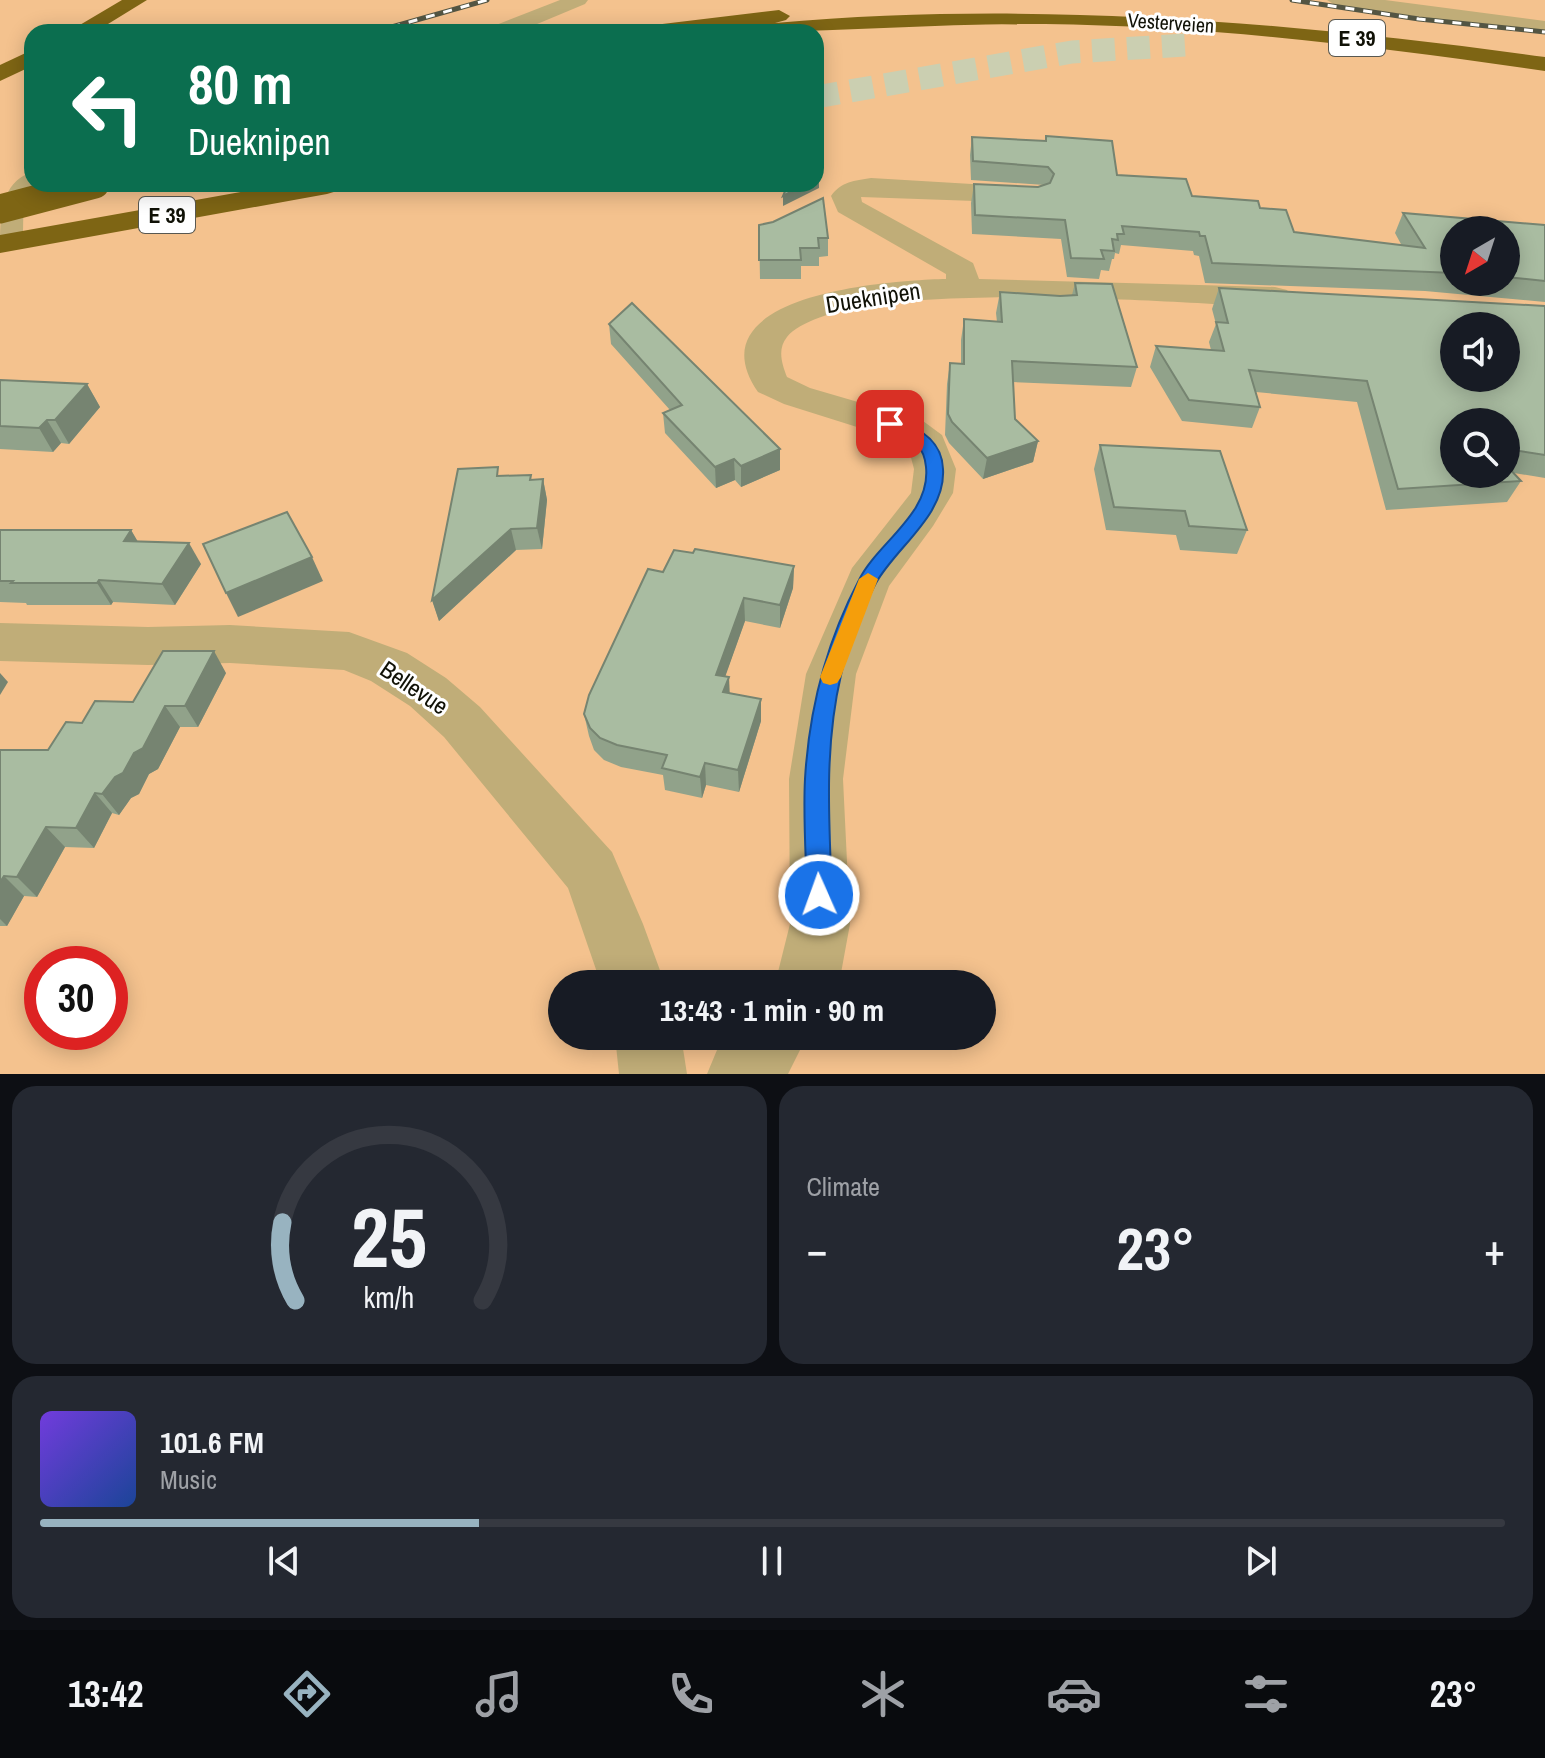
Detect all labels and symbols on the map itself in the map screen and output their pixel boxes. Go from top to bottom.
street label: Vesterveien [1127,6,1215,39]
road number: E 39 [1329,20,1385,56]
road number: E 39 [139,197,195,233]
north arrow [1440,216,1520,296]
street label: Dueknipen [823,274,922,320]
pin [856,390,924,458]
street label: Bellevue [374,653,455,722]
position arrow [777,853,861,937]
speed limit sign: 30 [24,946,128,1050]

